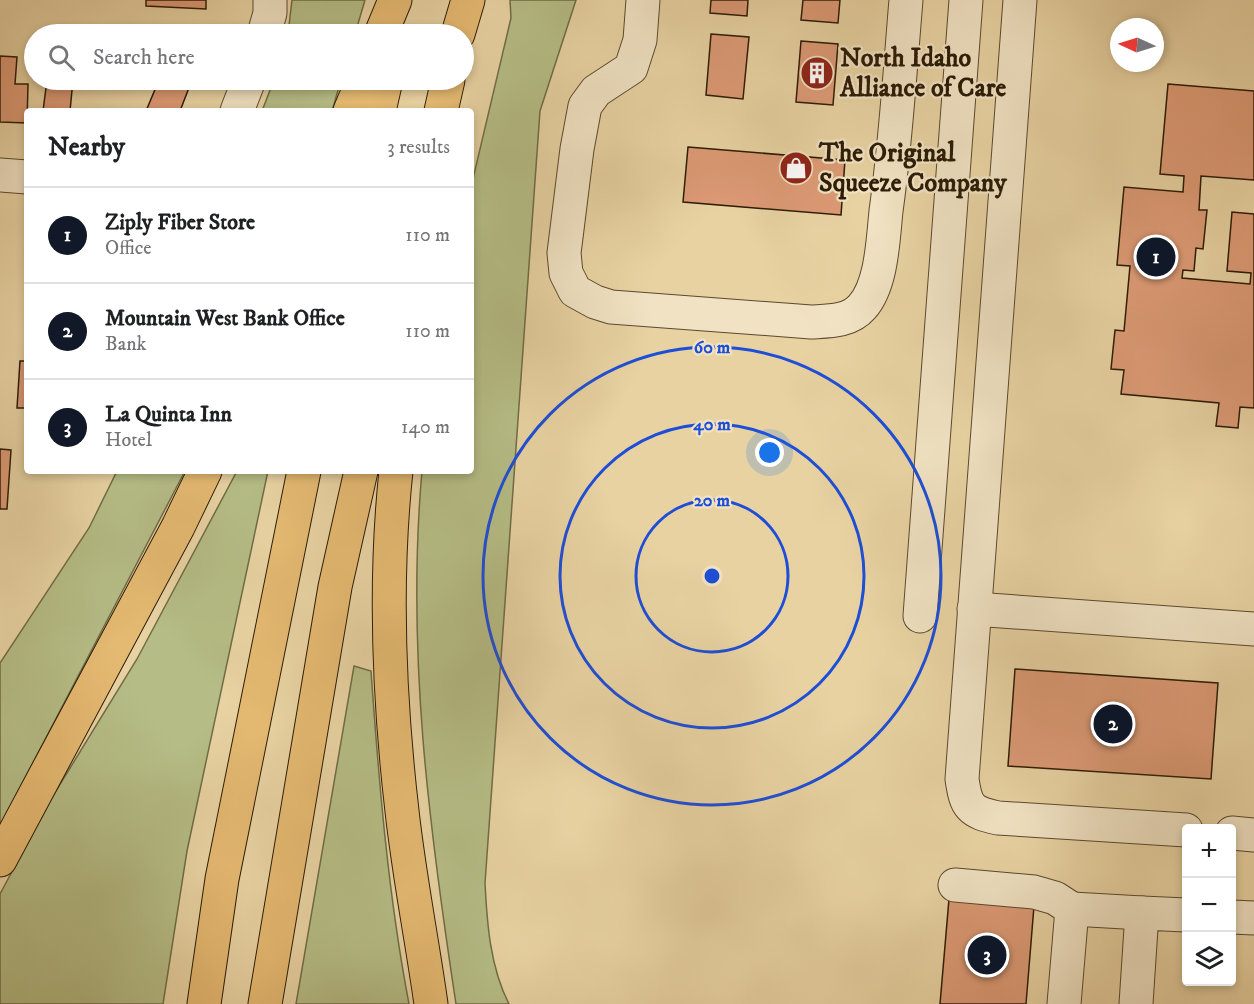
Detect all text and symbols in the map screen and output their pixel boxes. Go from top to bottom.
north arrow [1110,18,1164,72]
search box [24,24,474,90]
icon: search [45,41,78,74]
place label: North Idaho Alliance of Care [839,42,1006,105]
text: Search here [93,44,195,71]
building icon: North Idaho Alliance of Care [799,55,835,91]
text: Nearby [48,131,125,164]
text: 3 results [387,135,450,160]
place label: The Original Squeeze Company [818,137,1007,200]
shop icon: The Original Squeeze Company [778,150,814,186]
text: Ziply Fiber Store [105,209,255,236]
text: 1 [64,223,71,248]
text: 110 m [405,223,450,248]
pin: 1 [1136,234,1176,280]
text: Office [105,236,152,261]
text: Mountain West Bank Office [105,305,345,332]
text: 2 [63,319,72,344]
text: 110 m [405,319,450,344]
text: Bank [105,332,147,357]
text: 60 m [694,337,731,359]
text: La Quinta Inn [105,401,232,428]
text: 40 m [692,414,731,436]
text: 3 [64,415,71,440]
text: 140 m [401,415,450,440]
text: Hotel [105,428,152,453]
your location [755,438,784,467]
text: 20 m [694,490,730,512]
centre of rings [702,566,722,586]
pin: 2 [1094,702,1132,746]
map controls [1182,824,1236,986]
button: + [1182,824,1236,878]
button: − [1182,878,1236,932]
pin: 3 [968,932,1006,978]
button: layers [1182,932,1236,986]

